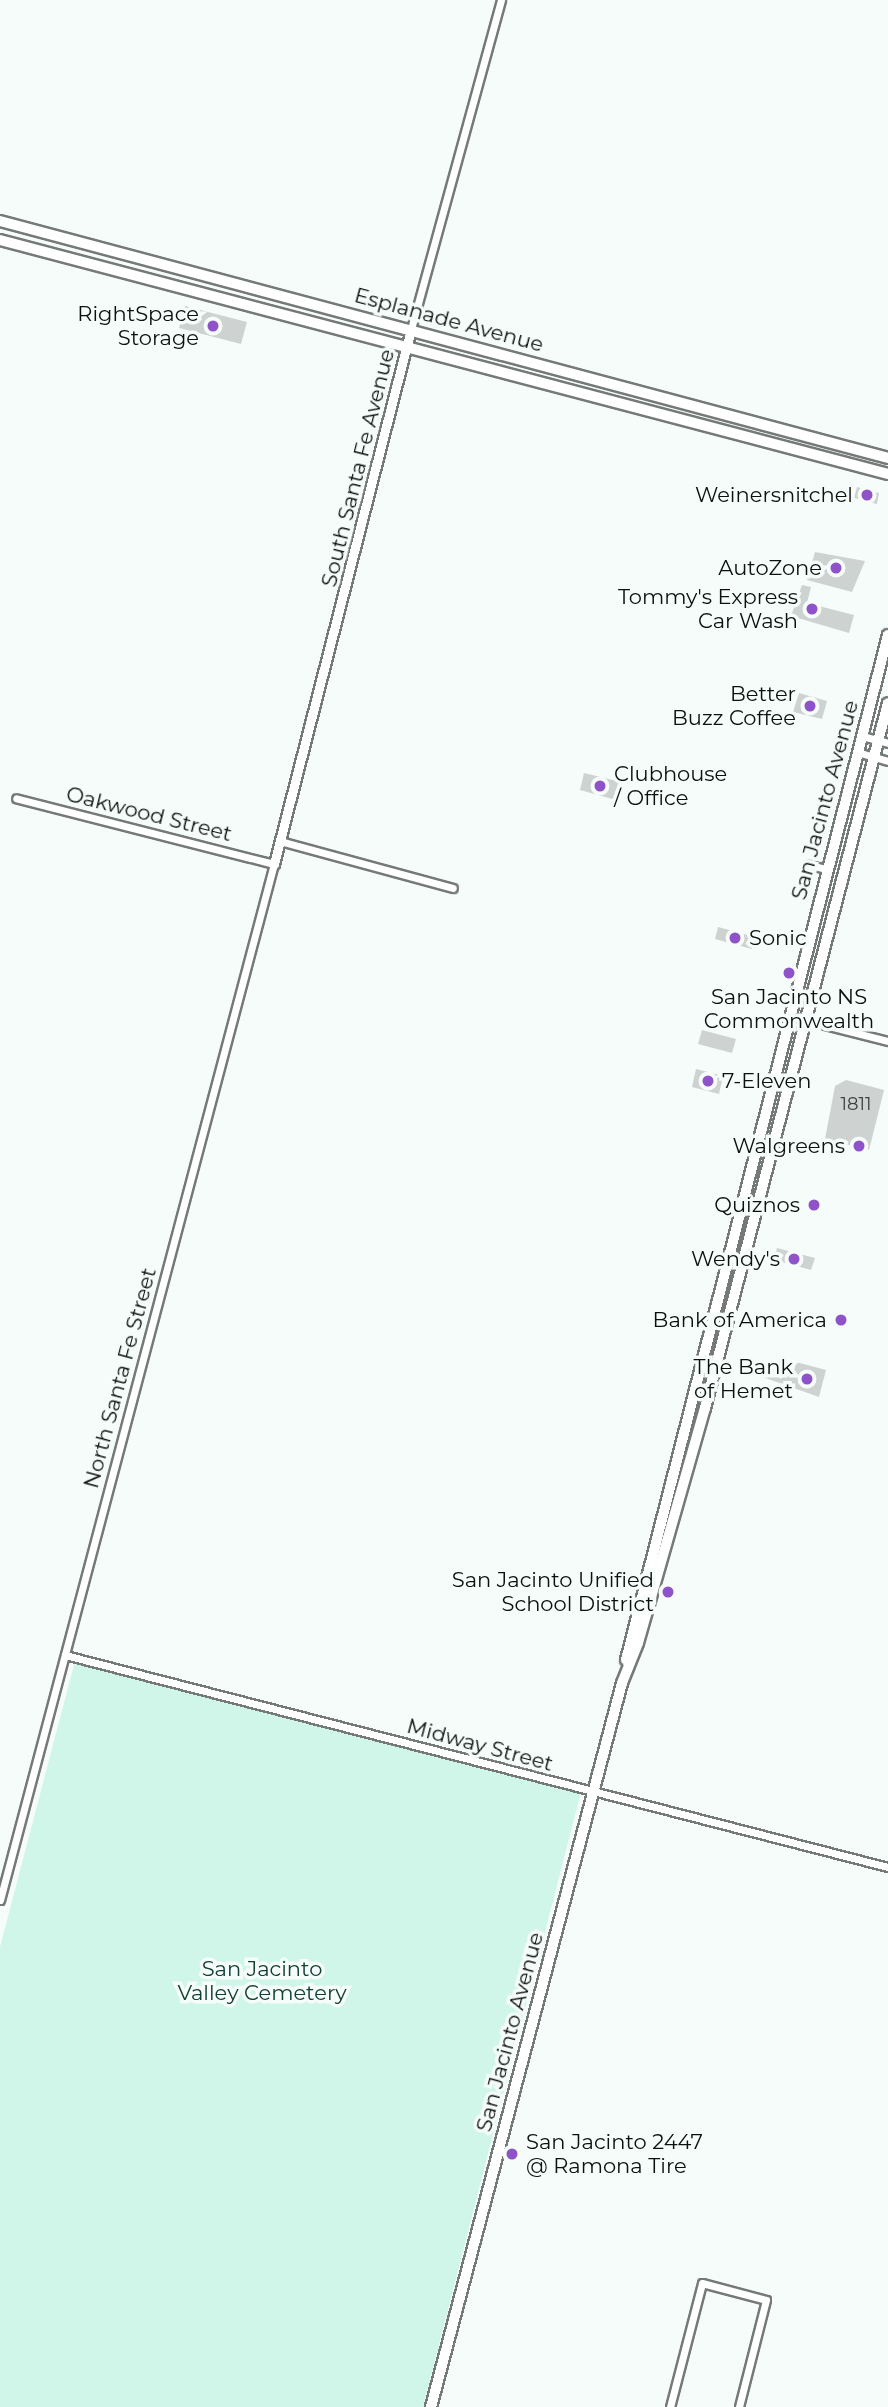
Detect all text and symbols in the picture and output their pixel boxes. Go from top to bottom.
street label: Esplanade Avenue [352,283,546,357]
place label: RightSpace Storage [77,301,199,351]
marker: RightSpace Storage [205,318,221,334]
street label: South Santa Fe Avenue [316,346,400,590]
place label: Weinersnitchel [695,482,853,508]
marker: Weinersnitchel [859,487,875,503]
place label: AutoZone [718,555,822,581]
marker: AutoZone [828,560,844,576]
place label: Tommy's Express Car Wash [618,584,798,634]
marker: Tommy's Express Car Wash [804,601,820,617]
place label: Better Buzz Coffee [672,681,796,731]
street label: San Jacinto Avenue [786,698,864,902]
marker: Better Buzz Coffee [802,698,818,714]
place label: Clubhouse / Office [614,761,727,811]
marker: Clubhouse / Office [592,778,608,794]
street label: Oakwood Street [64,781,234,847]
place label: Sonic [749,925,807,951]
marker: Sonic [727,930,743,946]
marker: San Jacinto NS Commonwealth [781,965,797,981]
place label: San Jacinto NS Commonwealth [704,984,874,1034]
place label: 7-Eleven [722,1068,811,1094]
marker: 7-Eleven [700,1073,716,1089]
house number: 1811 [841,1093,871,1115]
place label: Walgreens [732,1133,845,1159]
marker: Walgreens [851,1138,867,1154]
place label: Quiznos [714,1192,800,1218]
marker: Quiznos [806,1197,822,1213]
place label: Wendy's [691,1246,780,1272]
marker: Wendy's [786,1251,802,1267]
street label: North Santa Fe Street [78,1265,162,1491]
place label: Bank of America [653,1307,827,1333]
marker: Bank of America [833,1312,849,1328]
place label: The Bank of Hemet [694,1354,793,1404]
marker: The Bank of Hemet [799,1371,815,1387]
place label: San Jacinto Unified School District [452,1567,654,1617]
marker: San Jacinto Unified School District [660,1584,676,1600]
street label: Midway Street [404,1713,556,1777]
street label: San Jacinto Avenue [471,1930,549,2134]
park label: San Jacinto Valley Cemetery [177,1956,347,2006]
place label: San Jacinto 2447 @ Ramona Tire [526,2129,703,2179]
marker: San Jacinto 2447 @ Ramona Tire [504,2146,520,2162]

